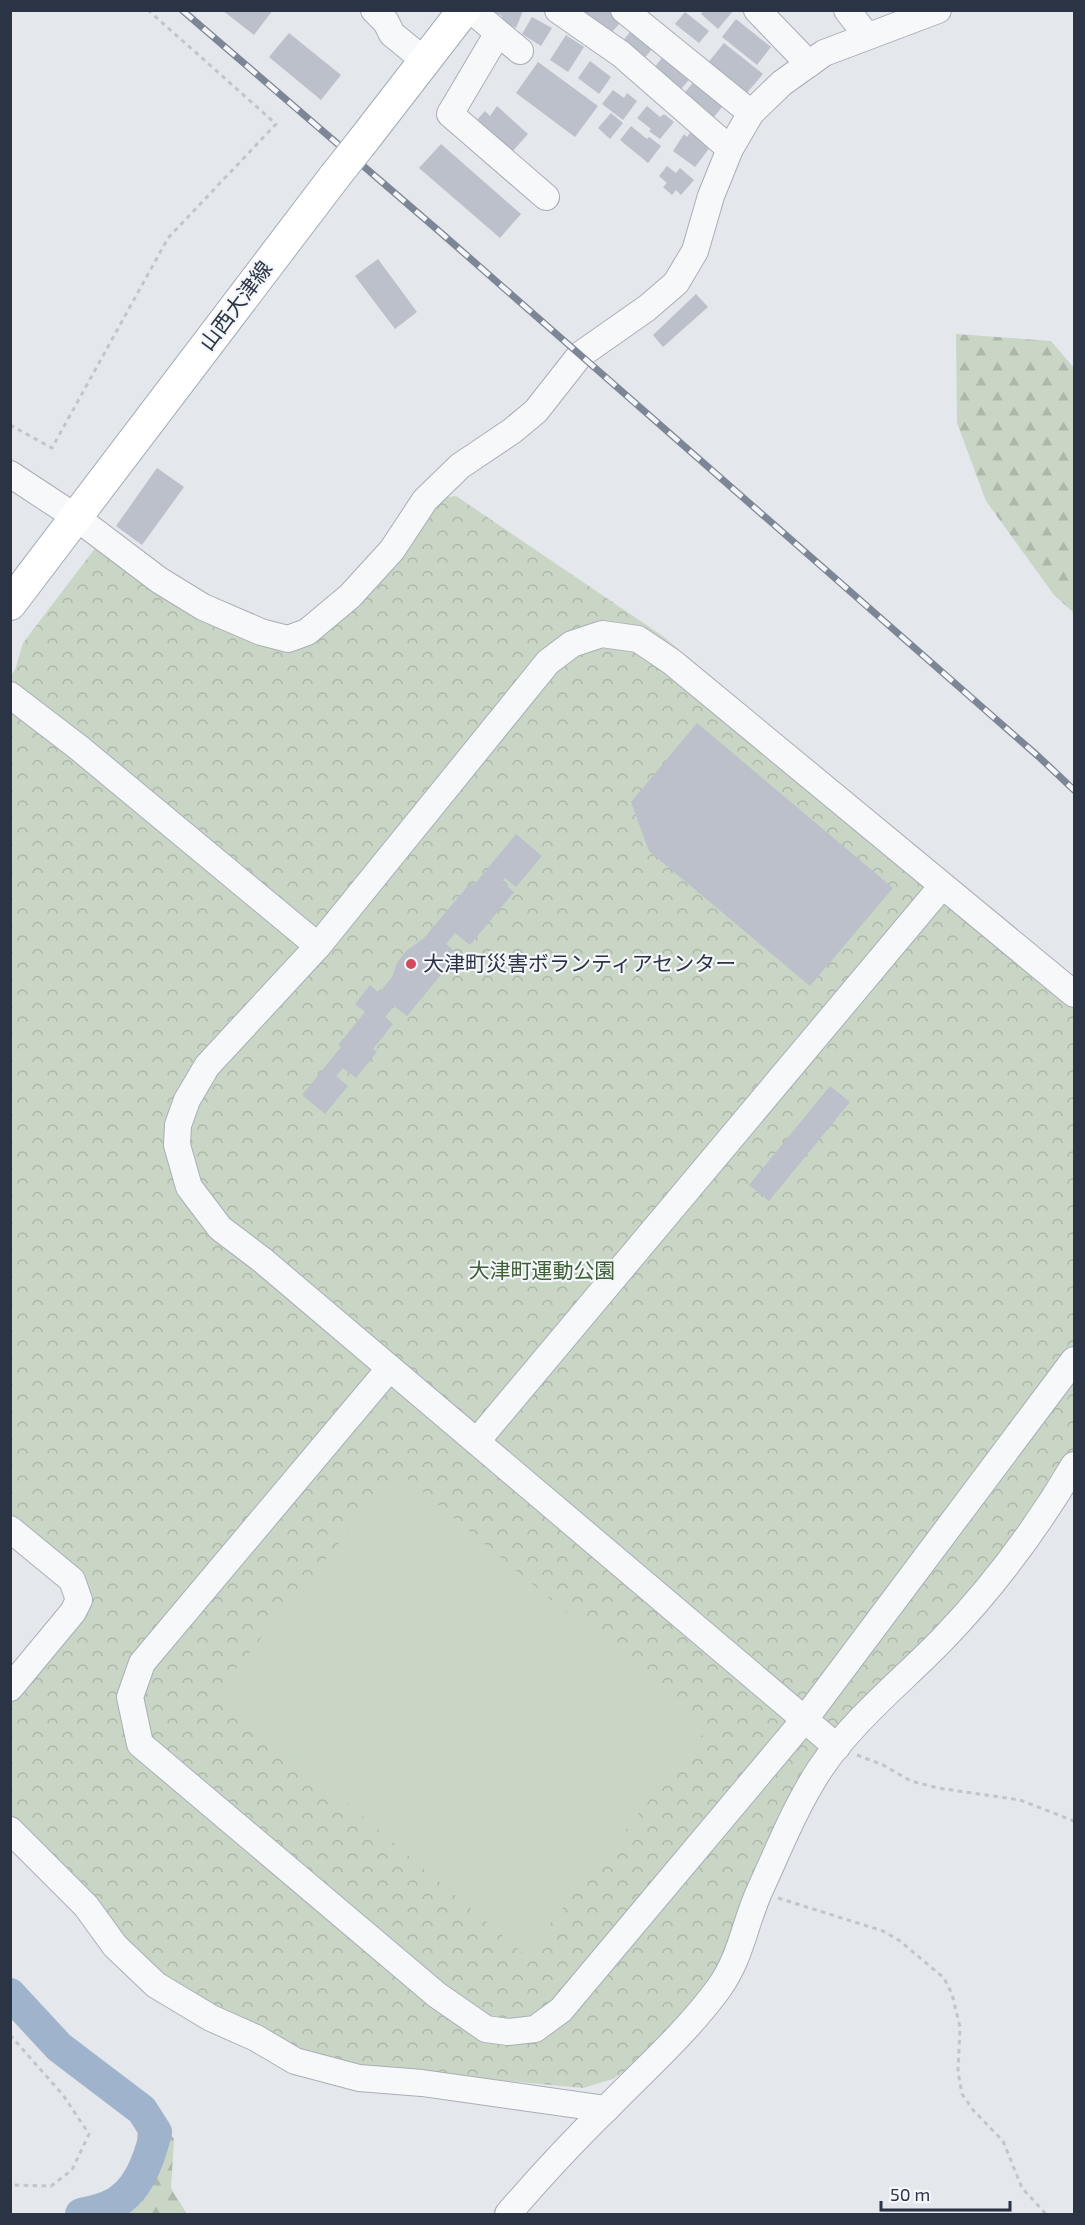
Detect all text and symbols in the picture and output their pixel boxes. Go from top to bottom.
street label: 山西大津線 [193,256,276,355]
place label: 大津町災害ボランティアセンター [423,950,736,975]
marker: 大津町災害ボランティアセンター [404,957,418,971]
park label: 大津町運動公園 [469,1257,616,1282]
scale bar [881,2174,1010,2212]
text: 50 m [890,2183,930,2205]

